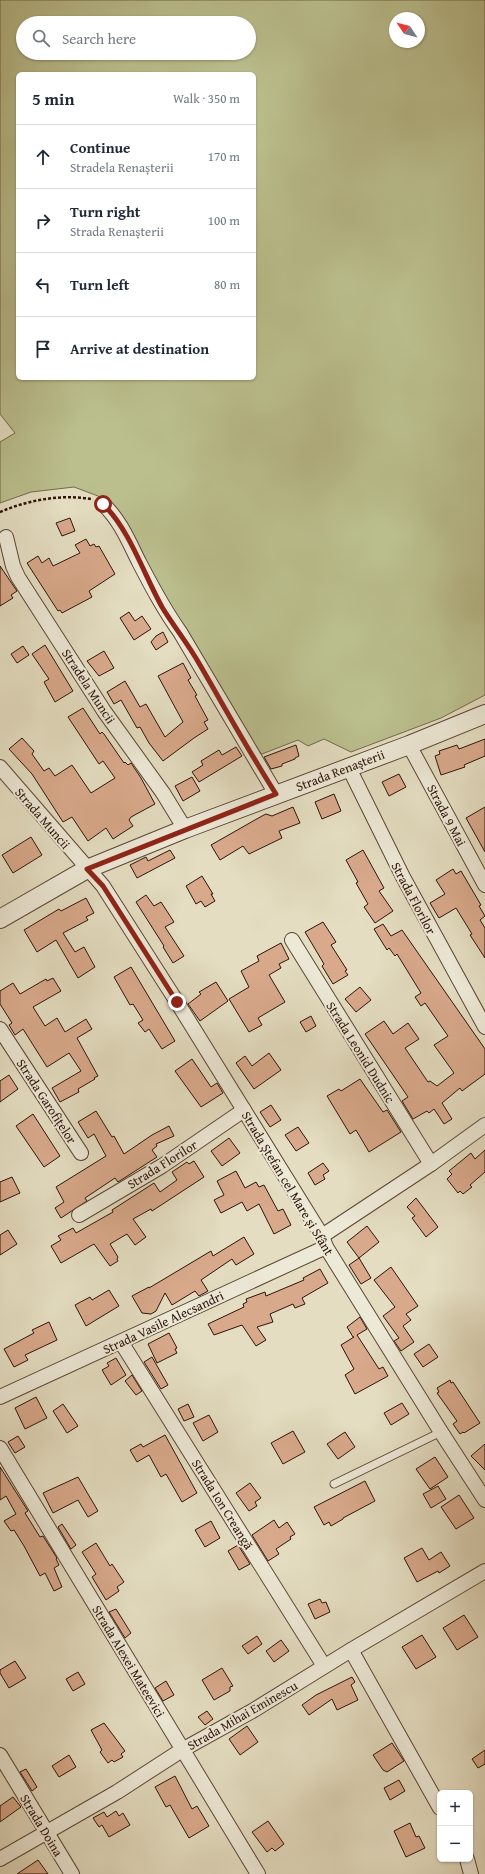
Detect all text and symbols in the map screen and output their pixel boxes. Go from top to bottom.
north arrow [389,12,425,48]
search box [16,16,256,60]
icon: search [30,27,52,49]
text: Search here [62,28,136,49]
text: 5 min [32,86,74,111]
text: Walk · 350 m [173,89,240,108]
text: Continue [70,137,131,158]
icon: ahead [32,146,54,168]
text: 170 m [208,147,240,166]
text: Stradela Renașterii [70,158,174,177]
text: Turn right [70,201,141,222]
icon: right [32,210,54,232]
text: 100 m [208,211,240,230]
text: Strada Renașterii [70,222,164,241]
icon: left [32,274,54,296]
text: Turn left [70,274,129,295]
text: 80 m [214,275,240,294]
icon: arrive [32,338,54,360]
text: Arrive at destination [70,338,209,359]
route start [94,495,112,513]
street label: Stradela Muncii [57,645,120,728]
street label: Strada Renașterii [293,745,388,796]
street label: Strada 9 Mai [422,781,471,850]
street label: Strada Muncii [10,783,75,854]
street label: Strada Florilor [387,859,441,938]
route end [168,993,186,1011]
street label: Strada Leonid Dudnic [322,998,400,1107]
street label: Strada Garofițelor [12,1055,82,1148]
street label: Strada Ștefan cel Mare și Sfânt [237,1108,338,1259]
street label: Strada Florilor [124,1135,202,1194]
street label: Strada Vasile Alecsandri [100,1286,227,1359]
street label: Strada Ion Creangă [187,1455,258,1554]
street label: Strada Alexei Mateevici [87,1602,170,1721]
street label: Strada Mihai Eminescu [183,1676,301,1755]
street label: Strada Doina [15,1790,68,1861]
map controls [437,1790,473,1862]
button: + [437,1790,473,1826]
button: − [437,1826,473,1862]

